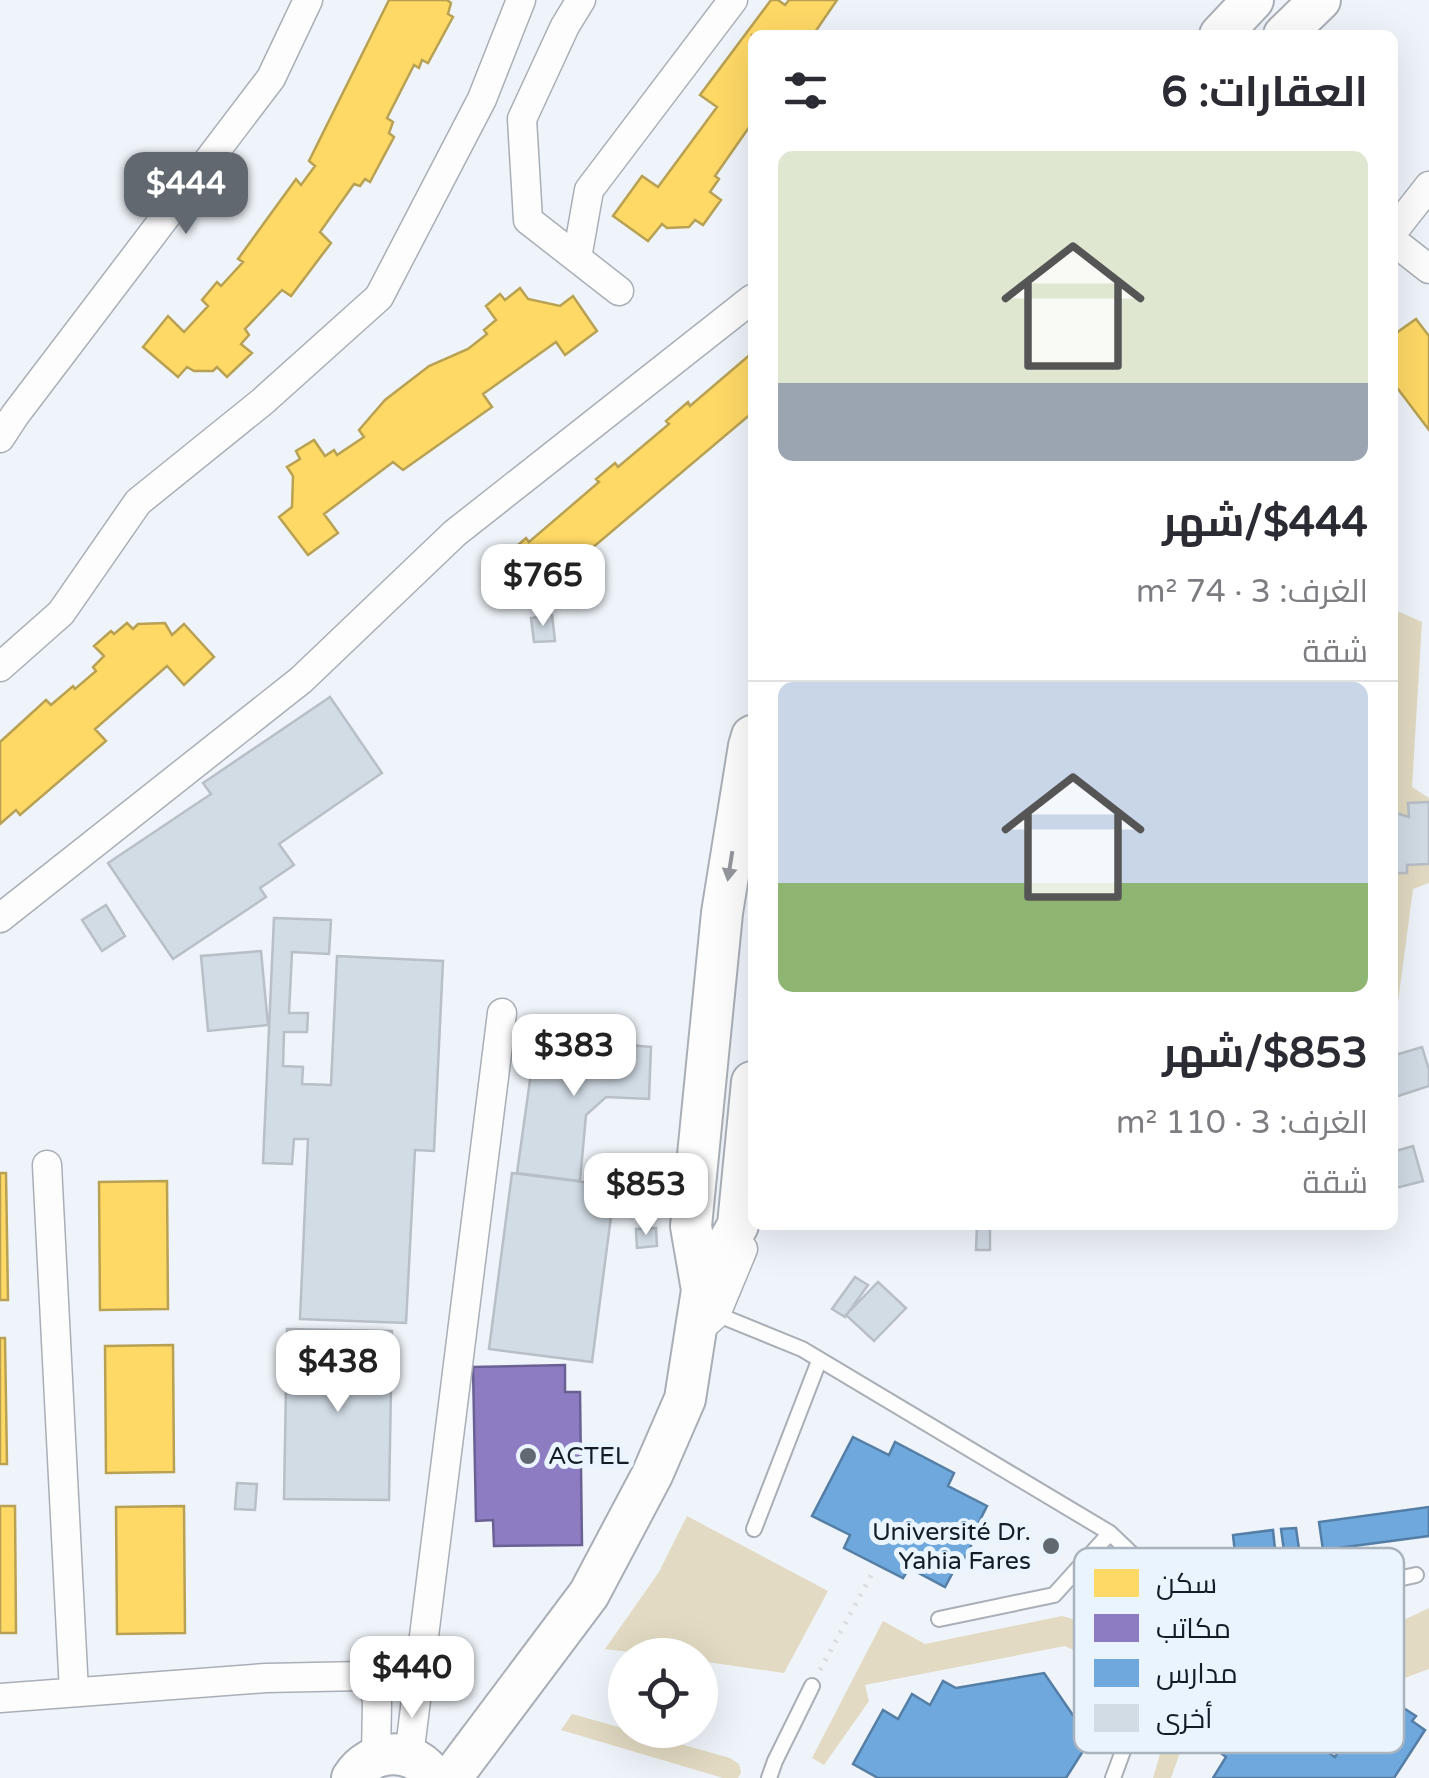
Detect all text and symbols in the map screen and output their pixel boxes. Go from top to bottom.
icon: filters [778,63,833,118]
text: العقارات: 6 [1161,67,1368,118]
pin: $444 [127,152,245,237]
text: $444 [146,165,226,203]
icon: home [983,216,1163,396]
text: $444/شهر [1162,497,1368,548]
pin: $765 [484,544,602,629]
text: $765 [503,557,583,595]
text: الغرف: 3 · 74 m² [1136,573,1368,611]
text: شقة [1303,633,1368,671]
icon: home [983,747,1163,927]
one-way arrow [721,851,737,882]
pin: $383 [515,1014,633,1099]
text: $383 [534,1027,614,1065]
text: $853/شهر [1162,1028,1368,1079]
text: الغرف: 3 · 110 m² [1116,1104,1368,1142]
pin: $853 [587,1153,705,1238]
text: شقة [1303,1164,1368,1202]
text: $853 [606,1166,686,1204]
pin: $438 [279,1330,397,1415]
text: $438 [298,1343,378,1381]
place label: ACTEL [548,1441,630,1471]
marker: ACTEL [517,1445,539,1467]
place label: Université Dr. Yahia Fares [872,1517,1031,1576]
marker: Université Dr. Yahia Fares [1040,1535,1062,1557]
legend [1074,1548,1404,1753]
text: سكن [1156,1567,1217,1601]
text: مكاتب [1156,1612,1231,1646]
pin: $440 [353,1636,471,1721]
map controls [608,1638,718,1748]
button: locate [608,1638,718,1748]
text: $440 [372,1649,452,1687]
text: مدارس [1156,1657,1238,1691]
text: أخرى [1156,1701,1213,1736]

